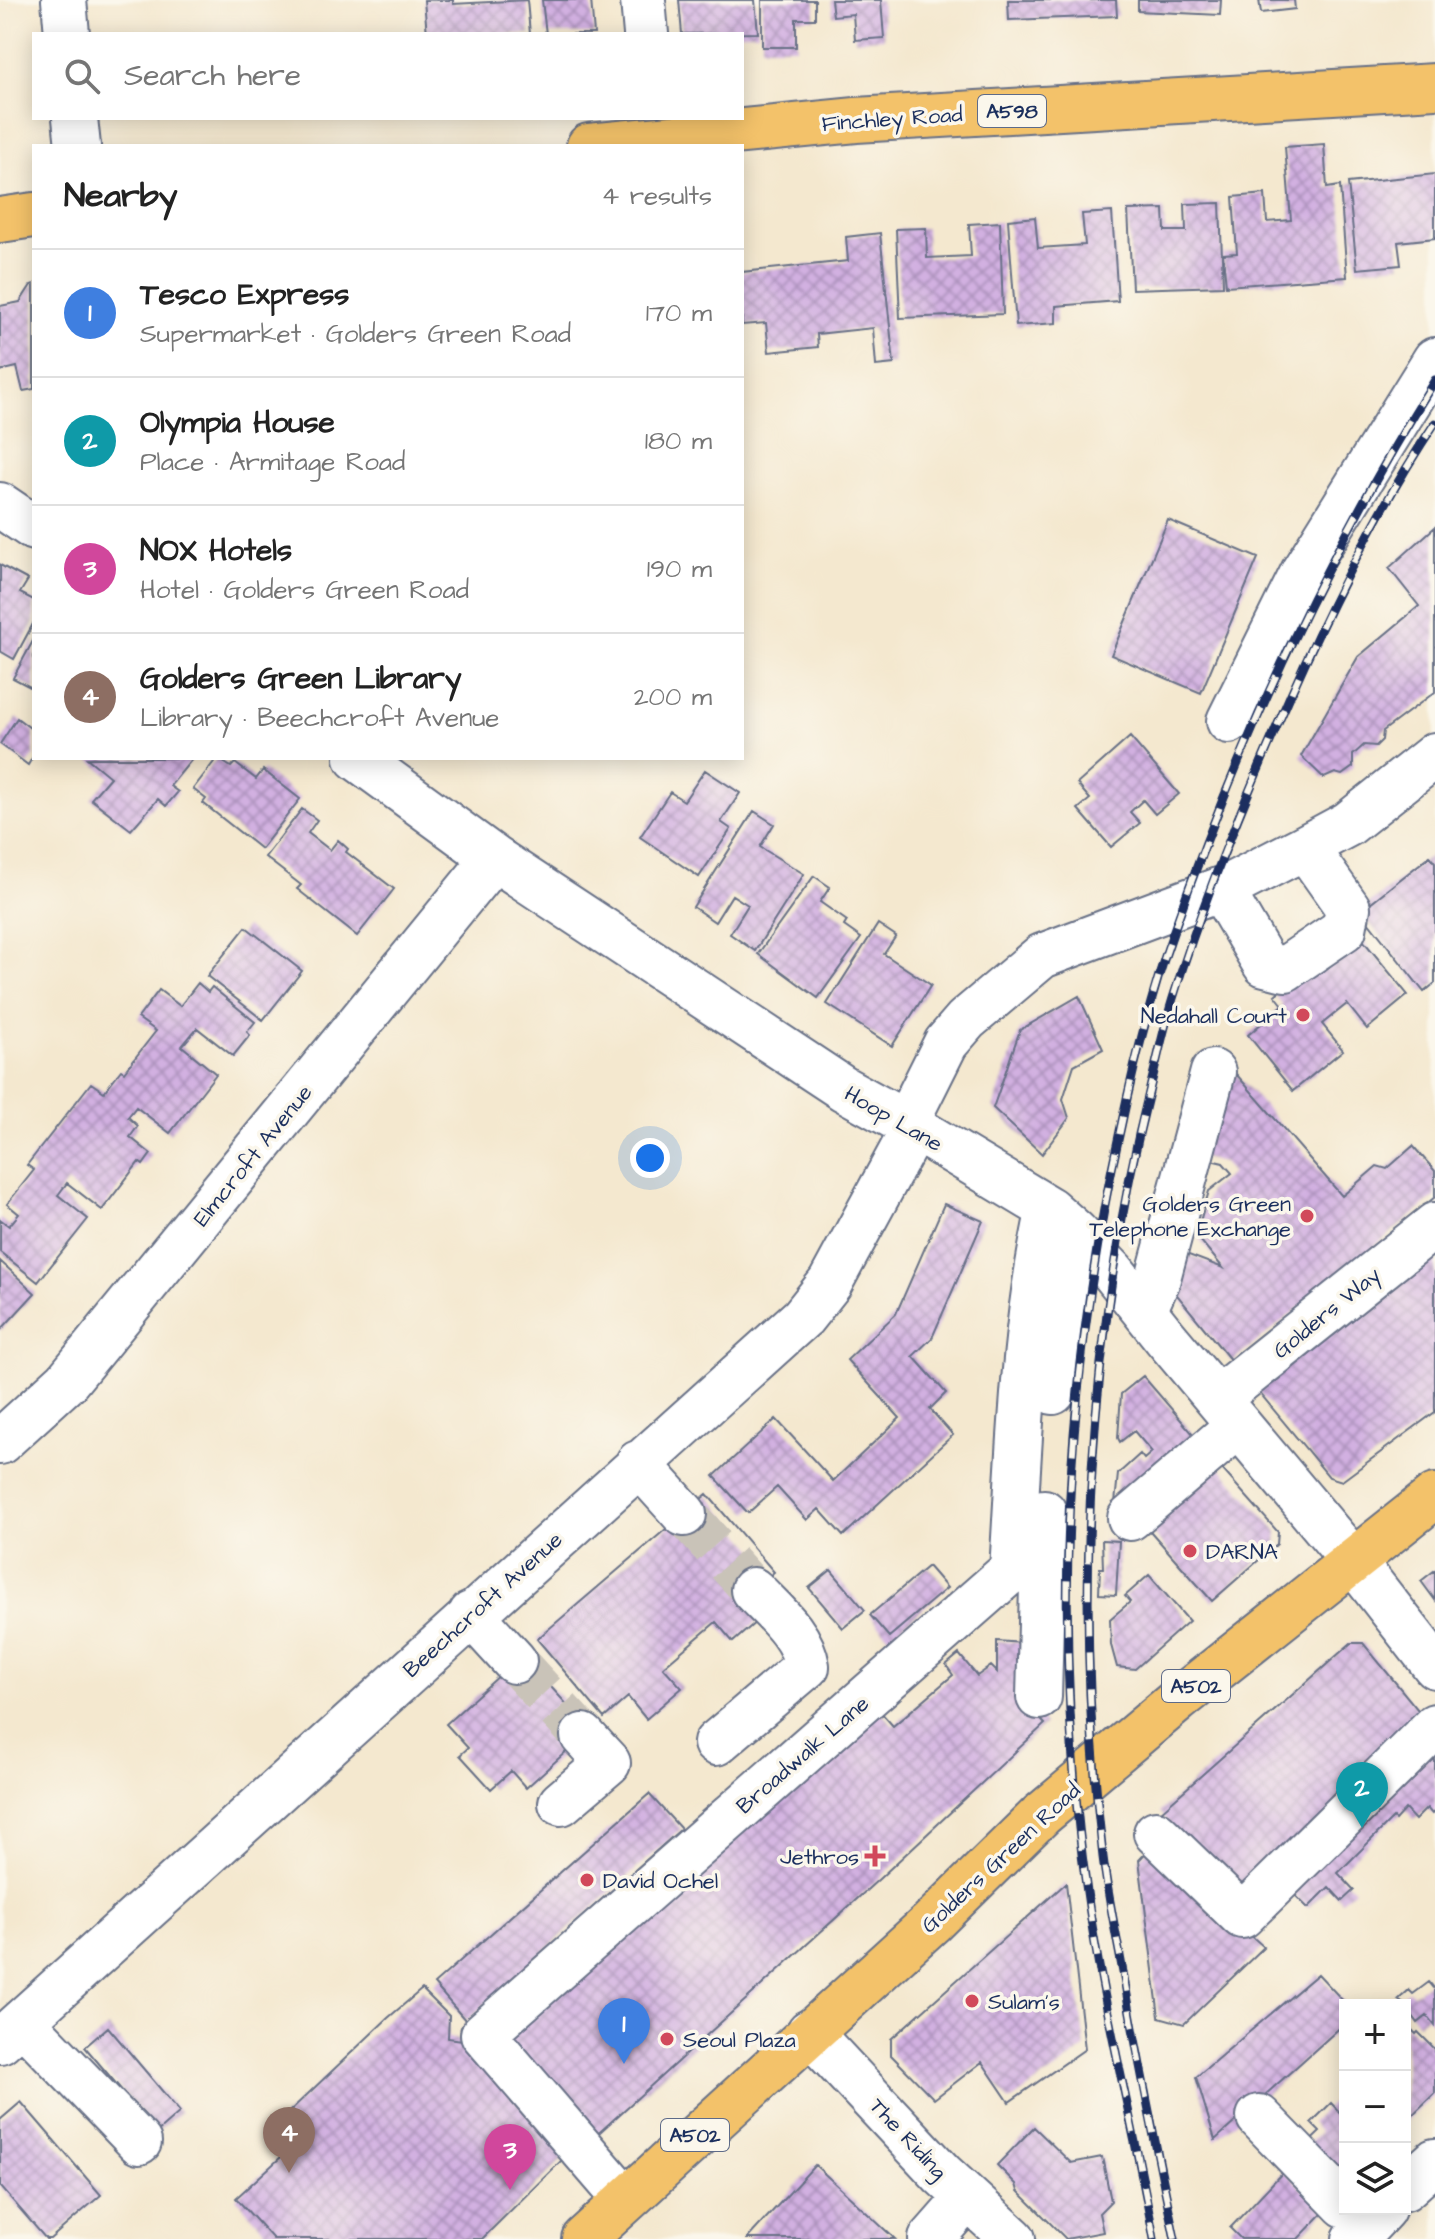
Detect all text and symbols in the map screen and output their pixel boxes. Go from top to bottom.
search box [32,32,744,120]
icon: search [60,54,104,98]
text: Search here [124,55,301,97]
road number: A598 [978,95,1046,127]
street label: Finchley Road [821,99,964,141]
text: Nearby [64,172,178,220]
text: 4 results [602,178,712,214]
text: Tesco Express [140,274,349,316]
text: 1 [88,295,92,331]
text: 170 m [646,295,712,331]
text: Supermarket · Golders Green Road [140,316,571,352]
text: Olympia House [140,402,335,444]
text: 2 [83,423,97,459]
text: 180 m [645,423,712,459]
text: Place · Armitage Road [140,444,405,480]
text: NOX Hotels [140,530,292,572]
text: 3 [83,551,97,587]
text: 190 m [647,551,712,587]
text: Hotel · Golders Green Road [140,572,469,608]
text: Golders Green Library [140,658,461,700]
text: 4 [81,679,99,715]
text: 200 m [634,679,712,715]
text: Library · Beechcroft Avenue [140,700,499,736]
place label: Nedahall Court [1141,1001,1287,1032]
marker: Nedahall Court [1294,1006,1312,1024]
street label: Elmcroft Avenue [186,1078,320,1233]
street label: Hoop Lane [839,1079,948,1160]
your location [630,1138,670,1178]
place label: Golders Green Telephone Exchange [1089,1189,1291,1246]
marker: Golders Green Telephone Exchange [1298,1207,1316,1225]
street label: Golders Way [1267,1260,1388,1367]
street label: Beechcroft Avenue [396,1525,570,1685]
place label: DARNA [1206,1537,1278,1568]
marker: DARNA [1181,1542,1199,1560]
road number: A502 [1162,1670,1230,1702]
street label: Broadwalk Lane [730,1689,876,1822]
pin: 2 [1336,1762,1388,1828]
street label: Golders Green Road [914,1776,1088,1940]
place label: Jethros [780,1842,859,1873]
marker: Jethros [866,1847,884,1865]
place label: David Ochel [603,1866,718,1897]
marker: David Ochel [578,1871,596,1889]
place label: Sulam's [988,1987,1060,2018]
marker: Sulam's [963,1992,981,2010]
pin: 1 [598,1998,650,2064]
map controls [1339,1999,1411,2215]
button: + [1339,1999,1411,2071]
place label: Seoul Plaza [683,2025,796,2056]
marker: Seoul Plaza [658,2030,676,2048]
button: − [1339,2071,1411,2143]
street label: The Riding [861,2091,954,2187]
pin: 4 [263,2107,315,2173]
road number: A502 [661,2119,729,2151]
pin: 3 [484,2124,536,2190]
button: layers [1339,2143,1411,2215]

